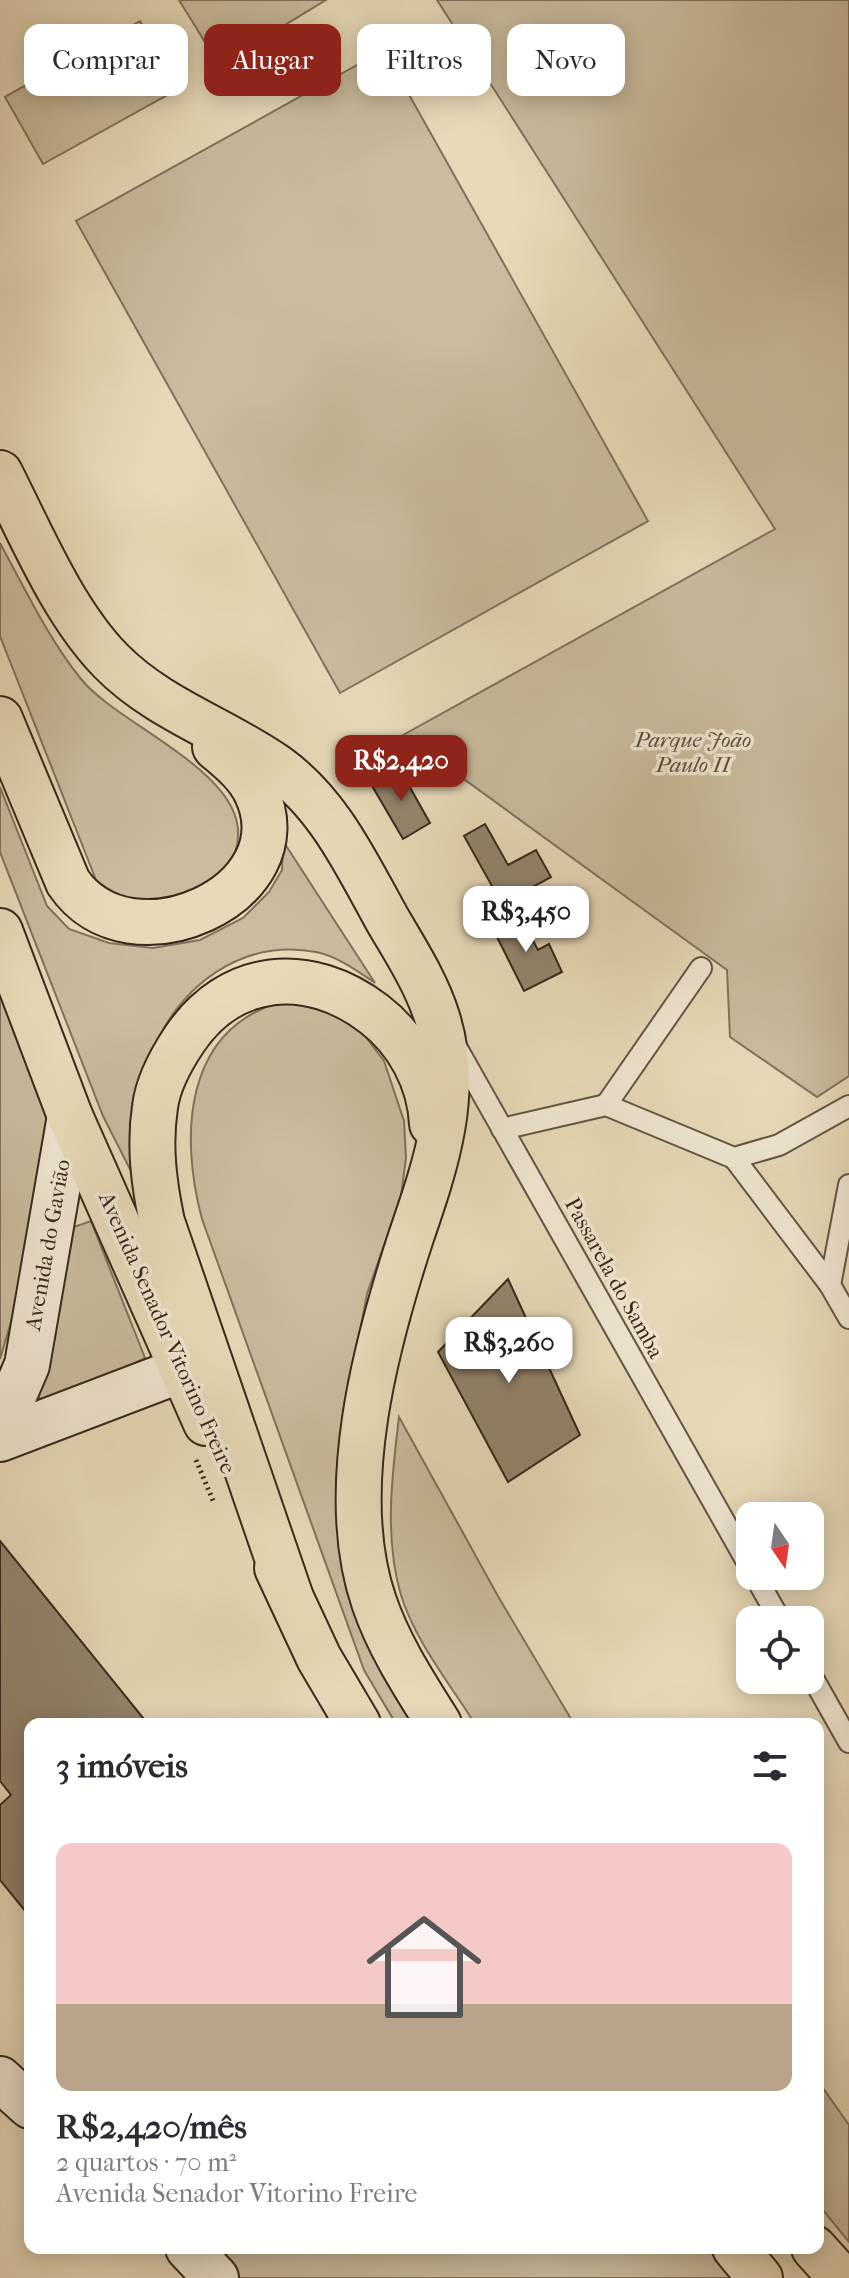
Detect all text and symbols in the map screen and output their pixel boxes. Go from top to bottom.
chip: Comprar [24,24,188,96]
chip: Alugar [204,24,341,96]
chip: Filtros [357,24,491,96]
chip: Novo [507,24,625,96]
park label: Parque João Paulo II [634,727,751,778]
pin: R$2,420 [327,735,475,803]
text: R$2,420 [353,745,449,776]
pin: R$3,450 [452,886,600,954]
text: R$3,450 [481,896,571,927]
street label: Avenida do Gavião [20,1157,76,1334]
street label: Avenida Senador Vitorino Freire [93,1187,241,1478]
street label: Passarela do Samba [559,1193,669,1364]
pin: R$3,260 [435,1317,583,1385]
text: R$3,260 [464,1327,555,1358]
north arrow [736,1502,824,1590]
map controls [736,1502,824,1694]
button: locate [736,1606,824,1694]
icon: filters [748,1744,792,1788]
text: 3 imóveis [56,1746,188,1786]
icon: home [352,1895,496,2039]
text: R$2,420/mês [56,2107,247,2147]
text: 2 quartos · 70 m² [56,2147,236,2178]
text: Avenida Senador Vitorino Freire [56,2178,417,2209]

